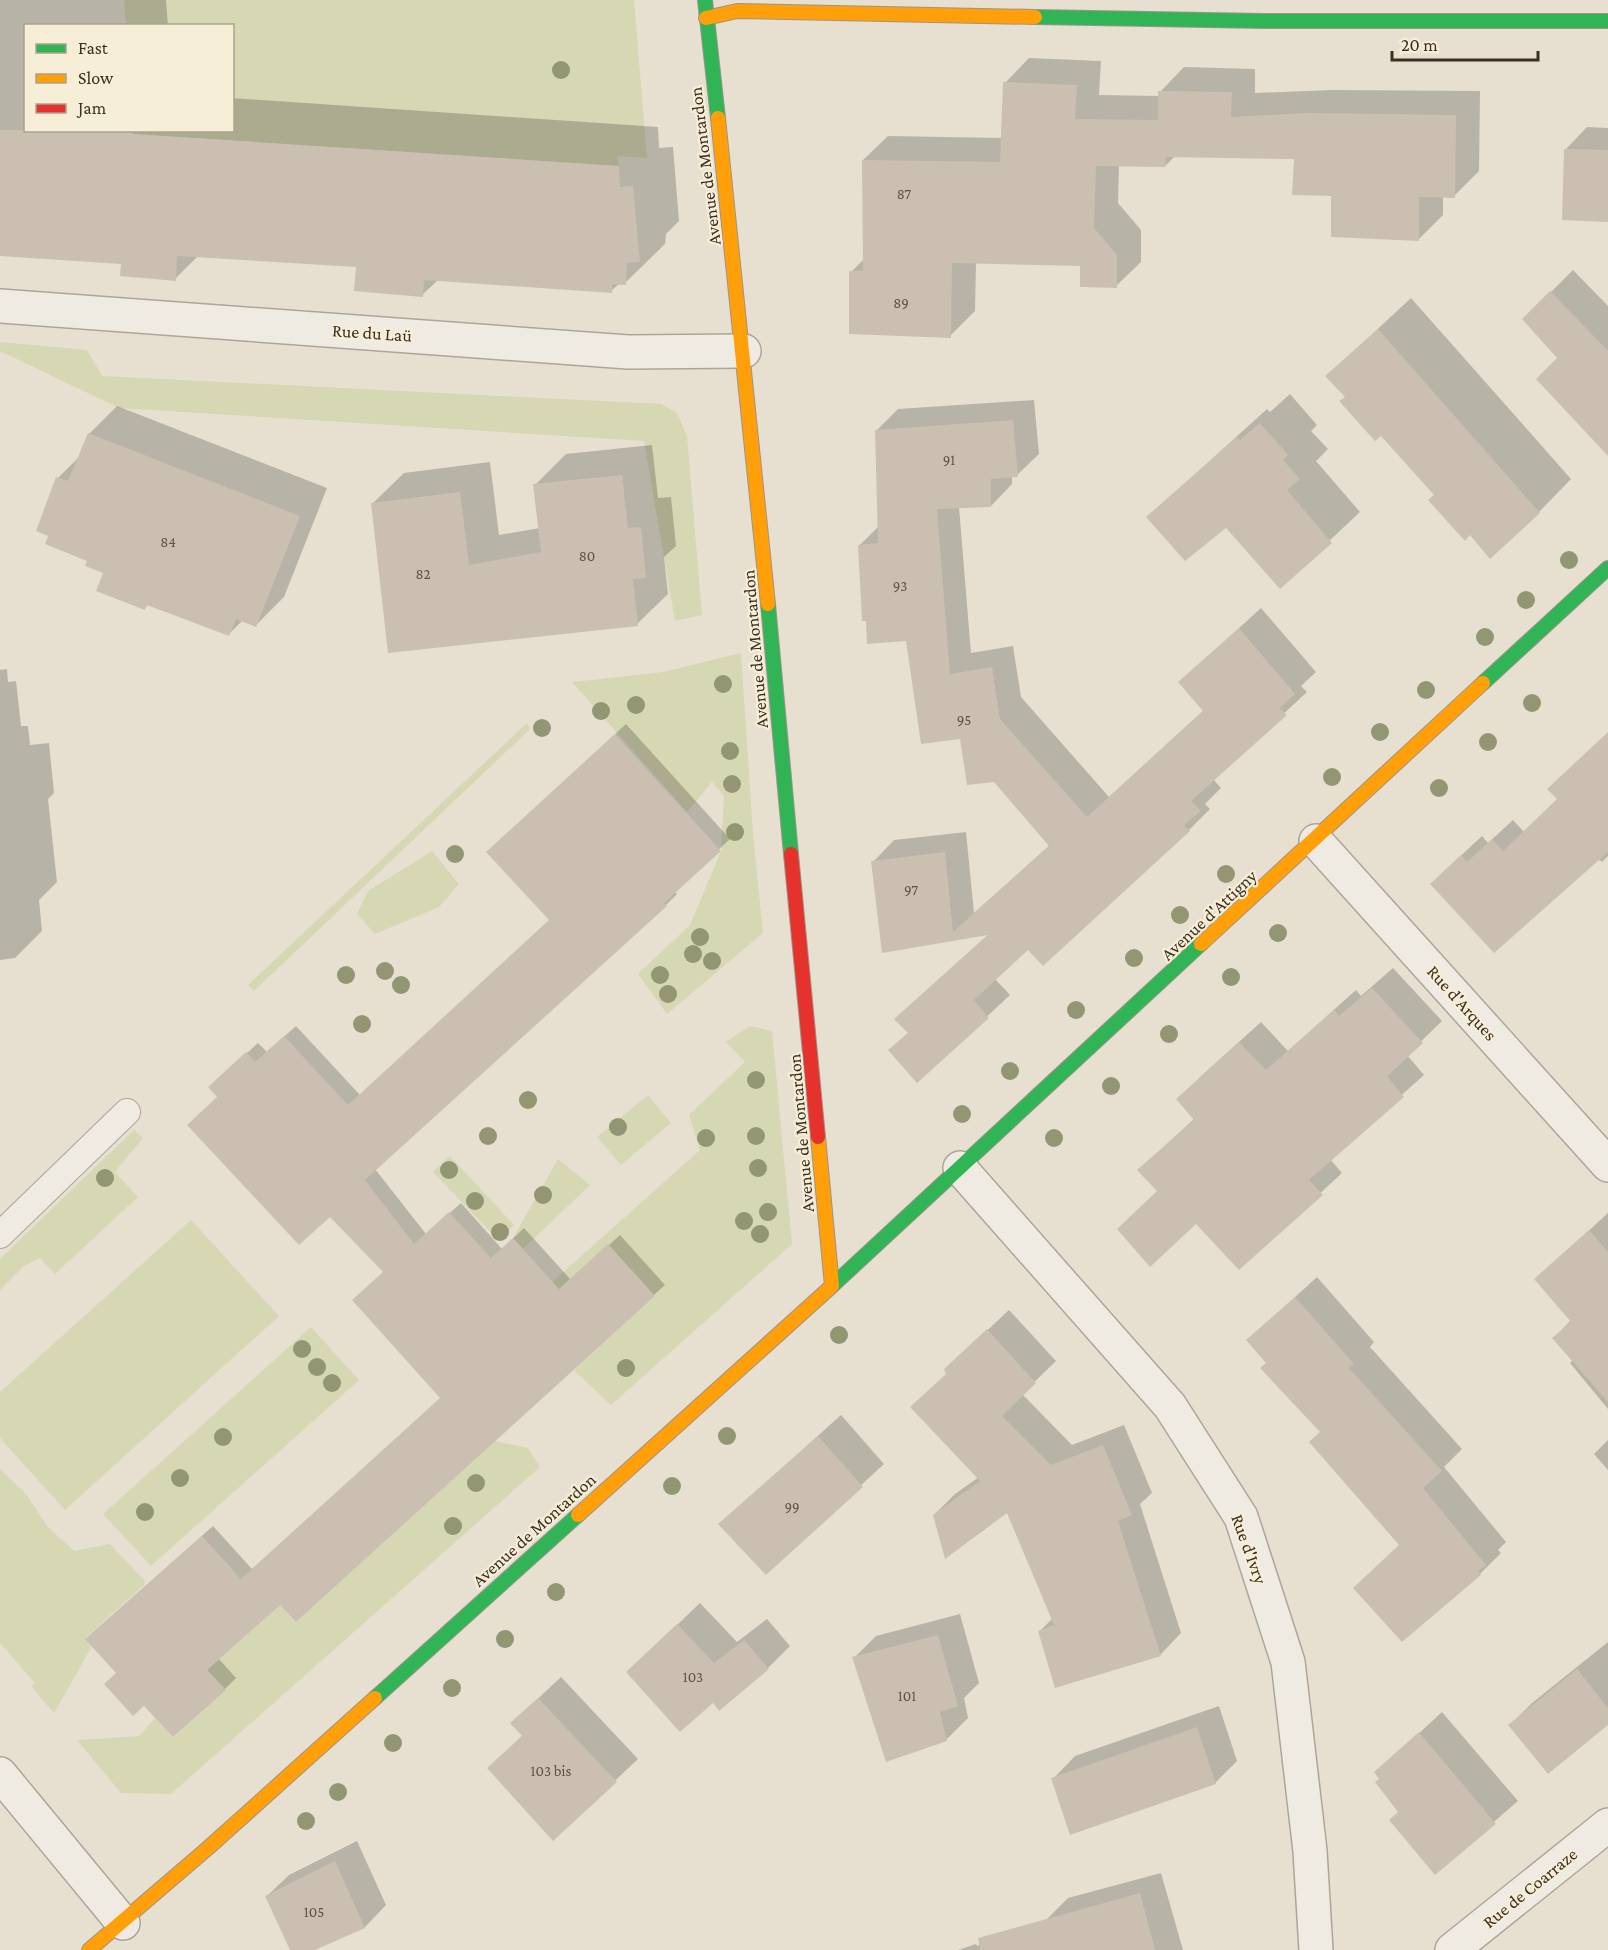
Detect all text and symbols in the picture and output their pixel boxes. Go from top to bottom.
legend [24,24,234,132]
scale bar [1392,24,1538,62]
text: 20 m [1401,35,1438,55]
text: Fast [78,38,109,58]
text: Slow [78,68,114,88]
street label: Avenue de Montardon [685,86,725,246]
text: Jam [76,98,107,118]
house number: 87 [897,186,911,202]
house number: 89 [893,295,909,311]
street label: Rue du Laü [331,320,413,346]
house number: 91 [943,452,955,468]
house number: 84 [160,534,176,550]
house number: 80 [579,548,595,564]
house number: 82 [415,566,431,582]
street label: Avenue de Montardon [738,569,772,729]
house number: 93 [893,578,907,594]
house number: 95 [957,712,971,728]
street label: Avenue d'Attigny [1157,865,1261,964]
house number: 97 [904,882,918,898]
street label: Rue d'Arques [1423,961,1501,1045]
street label: Avenue de Montardon [784,1053,818,1213]
street label: Avenue de Montardon [468,1469,600,1591]
house number: 99 [784,1499,800,1515]
street label: Rue d'Ivry [1227,1511,1271,1587]
house number: 103 [683,1669,703,1685]
house number: 101 [898,1688,916,1704]
house number: 103 bis [531,1763,571,1779]
street label: Rue de Coarraze [1479,1844,1581,1932]
house number: 105 [304,1904,324,1920]

